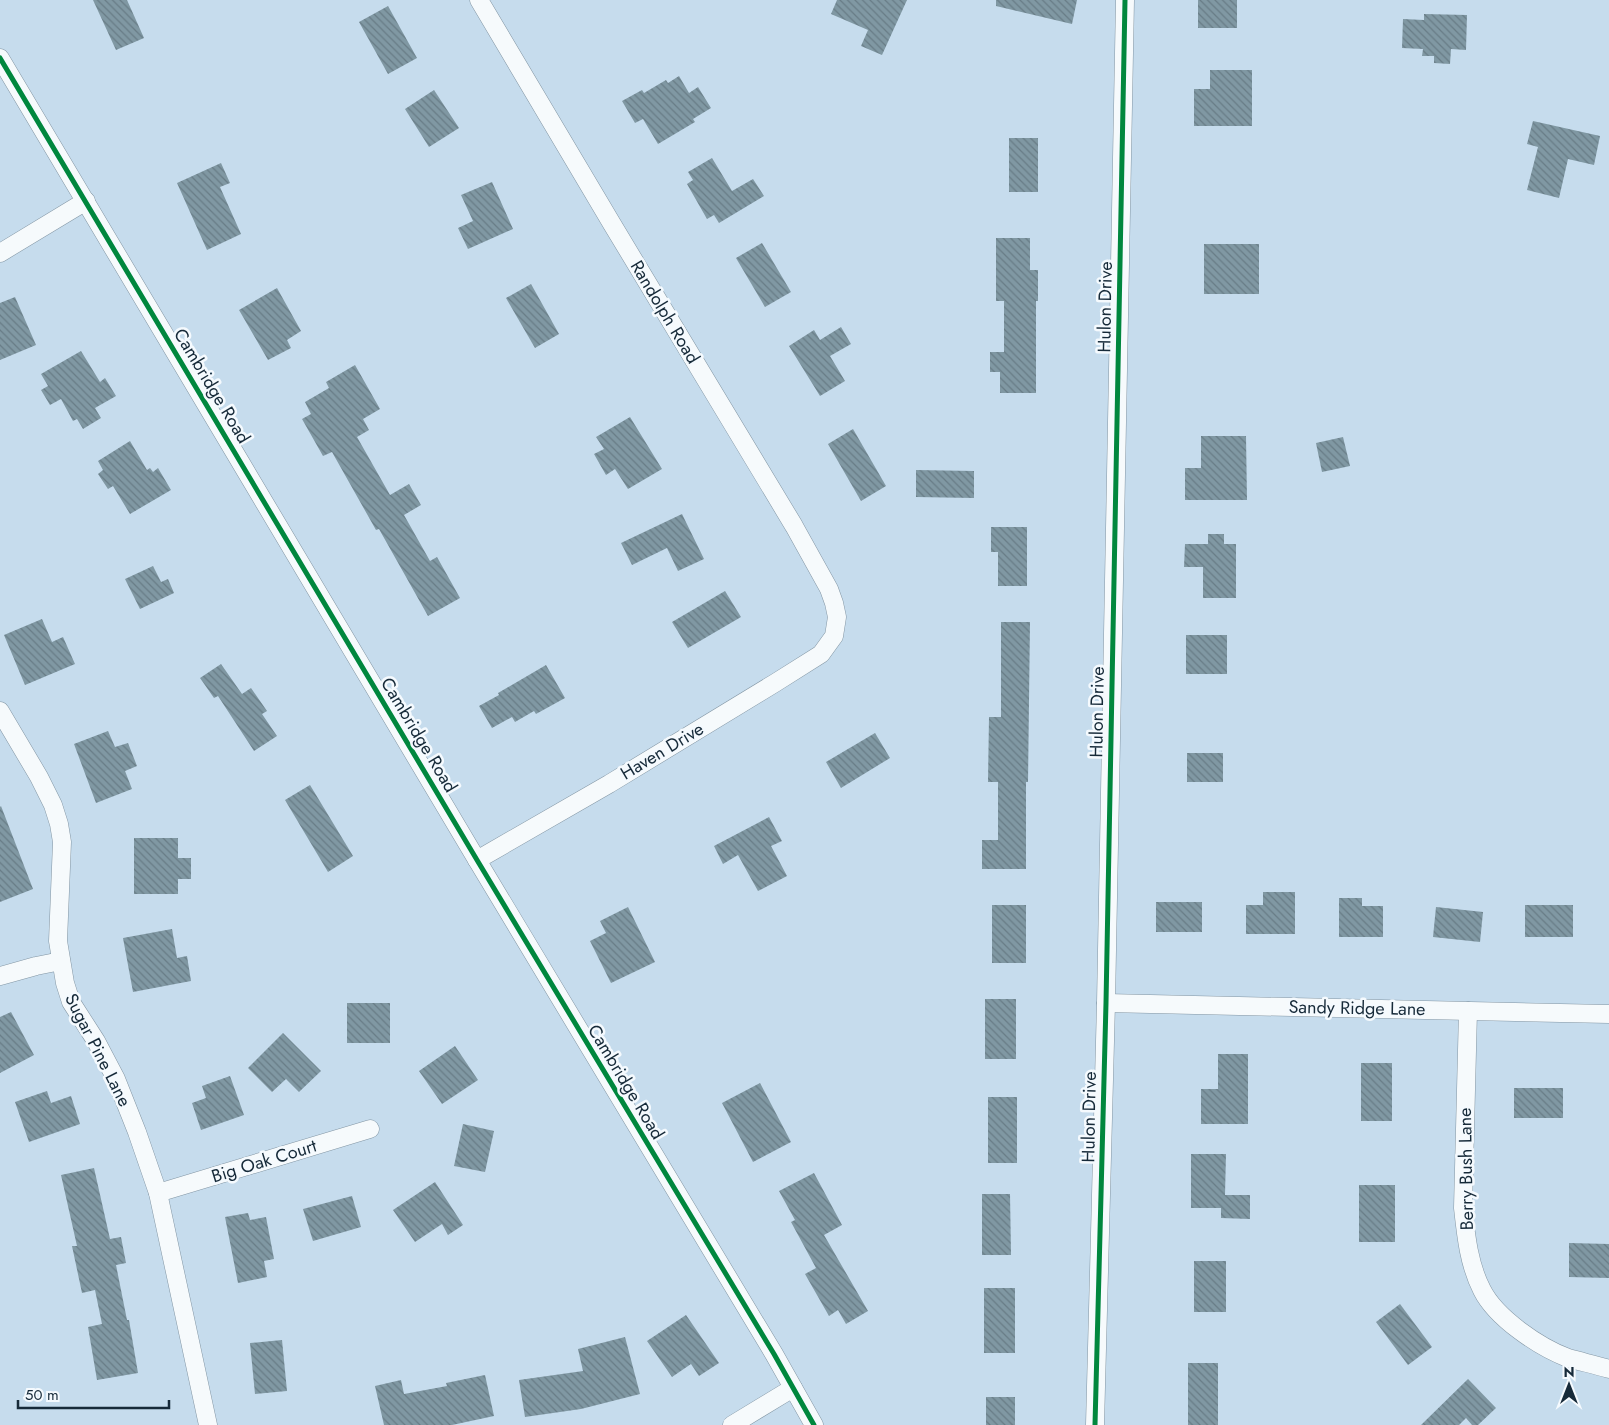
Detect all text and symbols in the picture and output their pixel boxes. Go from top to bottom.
street label: Randolph Road [624,255,706,369]
street label: Hulon Drive [1091,261,1119,353]
street label: Cambridge Road [167,324,257,448]
street label: Hulon Drive [1083,666,1111,758]
street label: Cambridge Road [374,673,464,797]
street label: Haven Drive [615,716,709,786]
street label: Sugar Pine Lane [58,989,138,1111]
street label: Sandy Ridge Lane [1288,994,1426,1022]
street label: Cambridge Road [581,1020,671,1144]
street label: Hulon Drive [1075,1071,1103,1163]
street label: Berry Bush Lane [1452,1107,1480,1231]
street label: Big Oak Court [208,1132,320,1189]
north arrow [1544,1360,1594,1410]
text: N [1563,1362,1575,1382]
scale bar [18,1378,169,1410]
text: 50 m [25,1384,59,1406]

